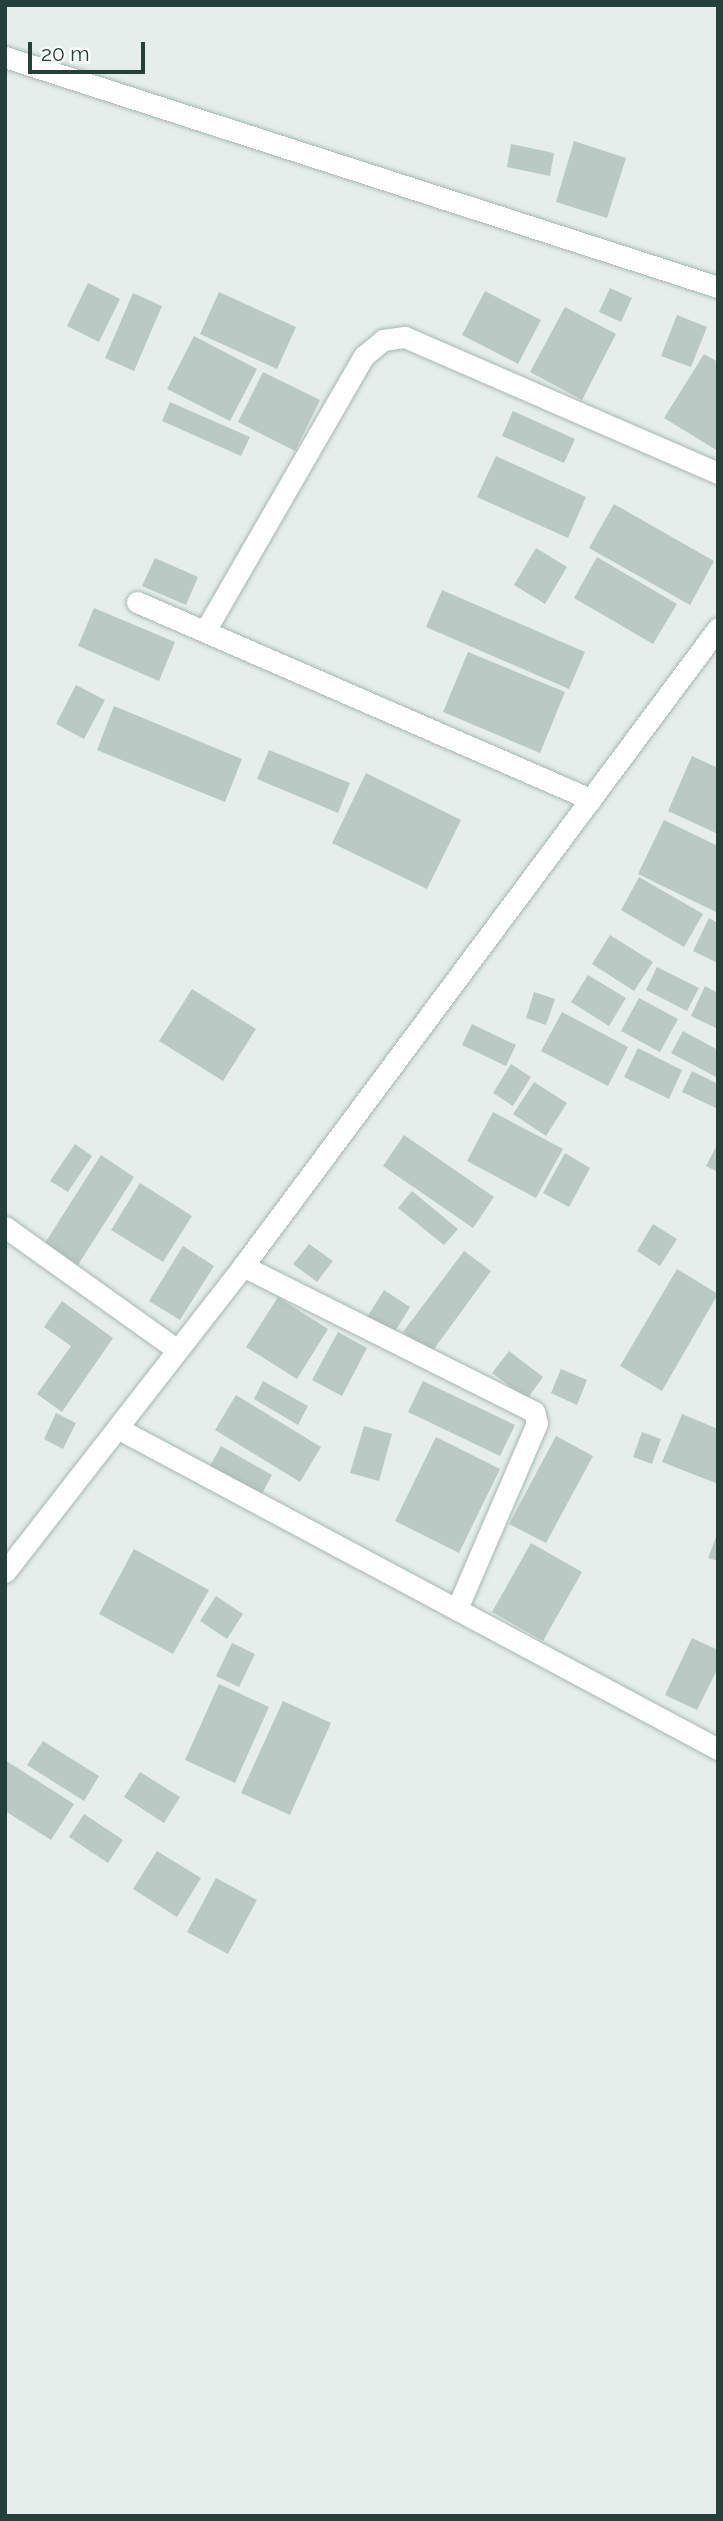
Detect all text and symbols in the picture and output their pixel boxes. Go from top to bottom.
scale bar [32,28,149,72]
text: 20 m [41,41,89,66]

